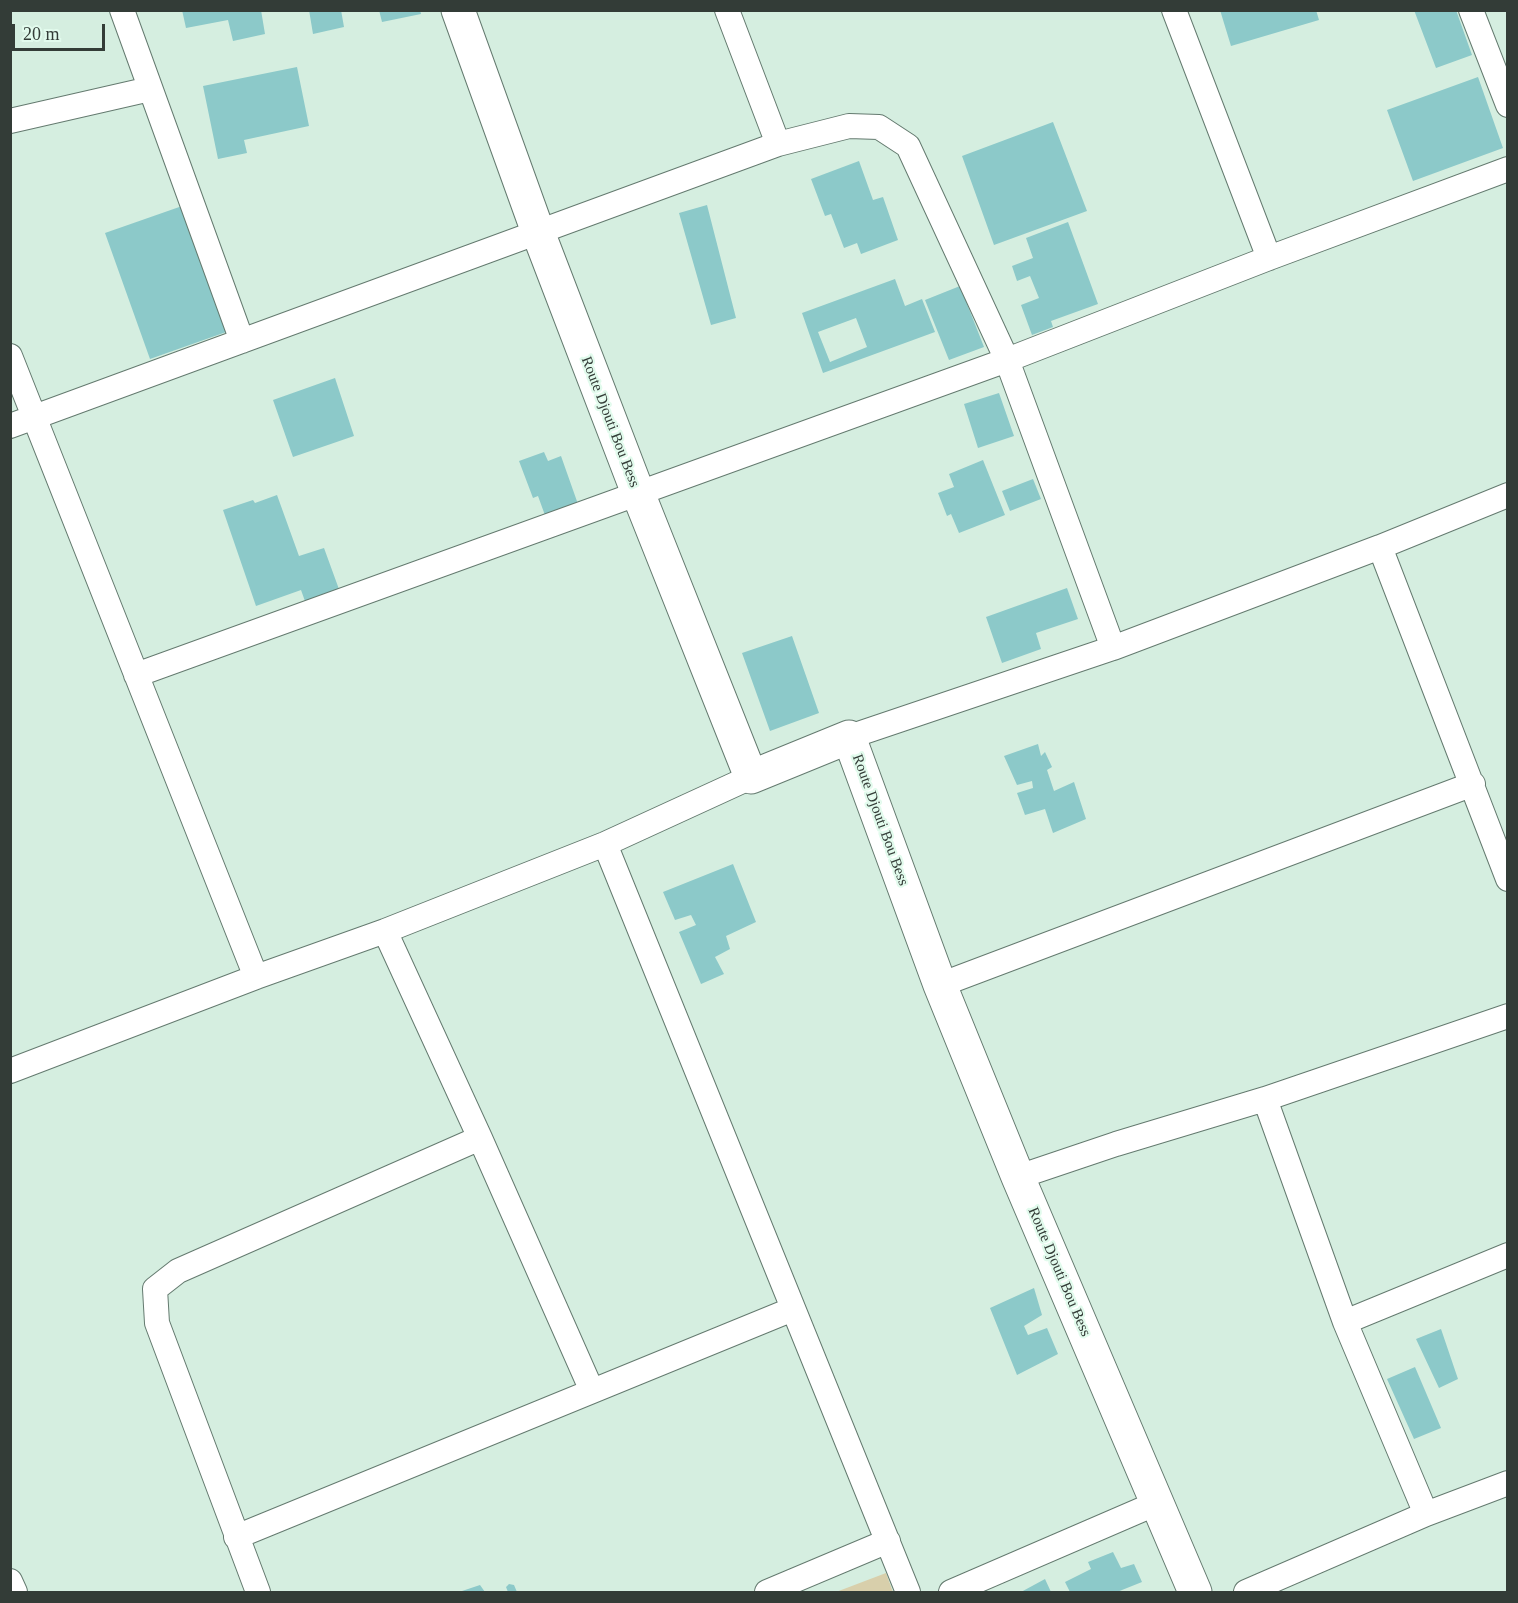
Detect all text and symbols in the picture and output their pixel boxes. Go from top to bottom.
scale bar [15,12,108,50]
text: 20 m [23,24,60,44]
street label: Route Djouti Bou Bess [577,354,643,490]
street label: Route Djouti Bou Bess [848,752,912,888]
street label: Route Djouti Bou Bess [1024,1205,1094,1339]

